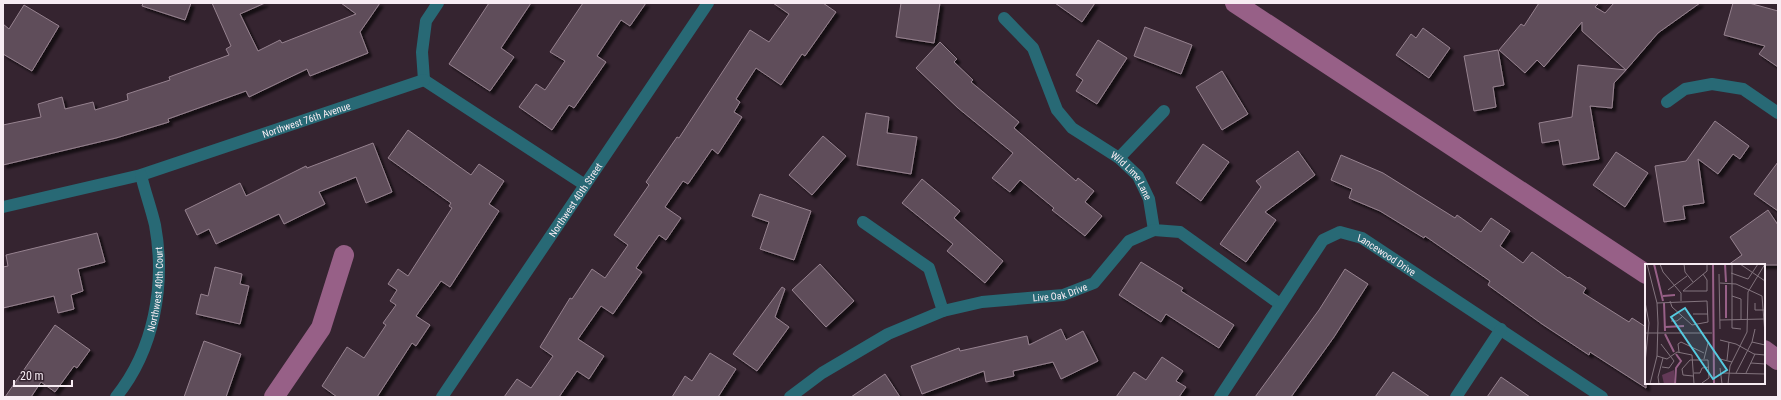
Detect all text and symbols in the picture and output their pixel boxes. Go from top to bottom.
street label: Northwest 76th Avenue [261,100,352,139]
street label: Wild Lime Lane [1109,149,1154,202]
street label: Northwest 40th Street [546,161,604,239]
street label: Lancewood Drive [1357,232,1418,278]
street label: Northwest 40th Court [145,246,164,333]
inset map [1645,264,1765,384]
street label: Live Oak Drive [1032,281,1089,303]
scale bar [14,362,72,388]
text: 20 m [20,369,44,383]

